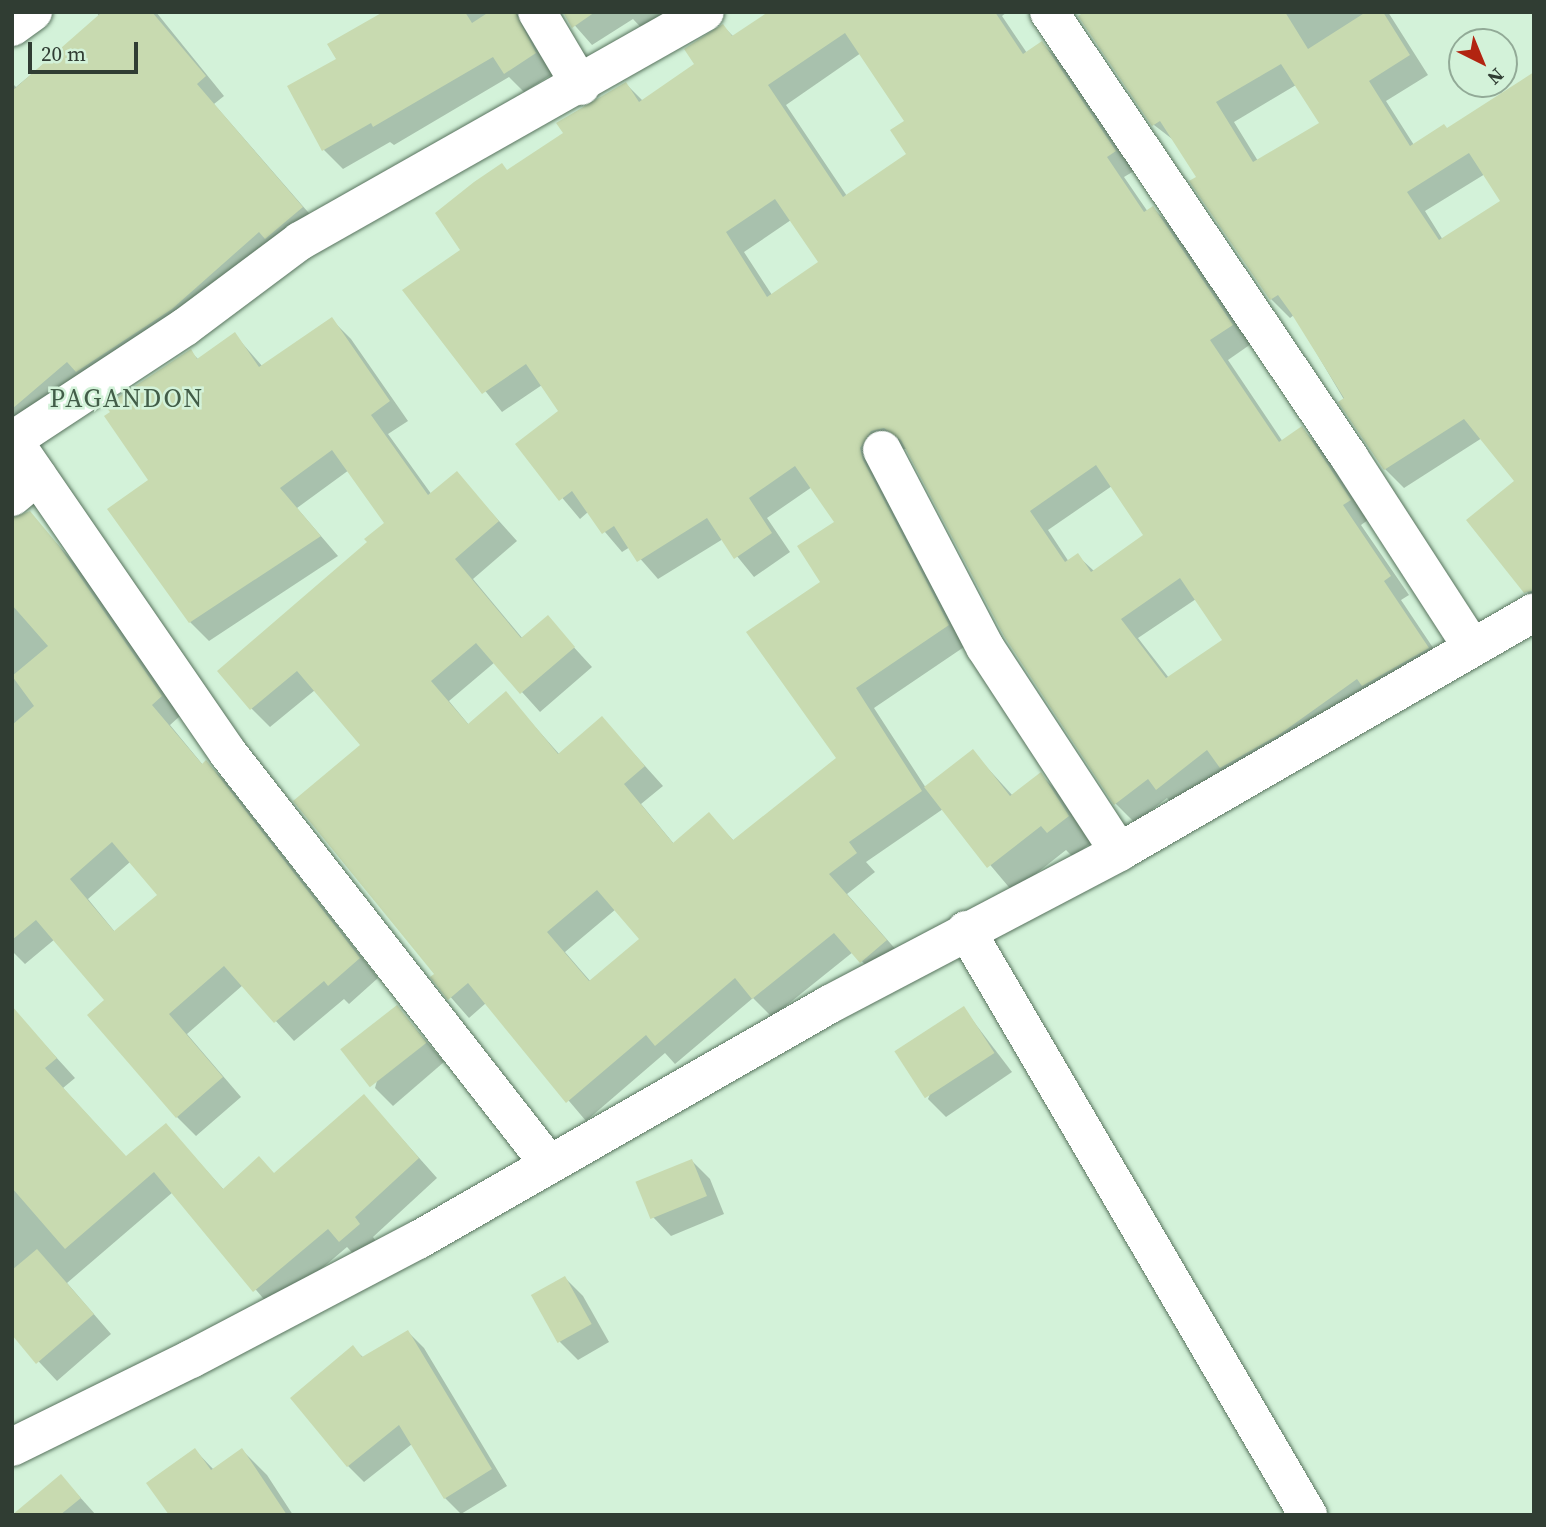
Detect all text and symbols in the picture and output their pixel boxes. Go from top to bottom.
scale bar [32,28,142,72]
north arrow [1448,28,1518,98]
text: 20 m [41,39,86,68]
text: N [1482,63,1510,91]
district label: PAGANDON [51,383,203,415]

